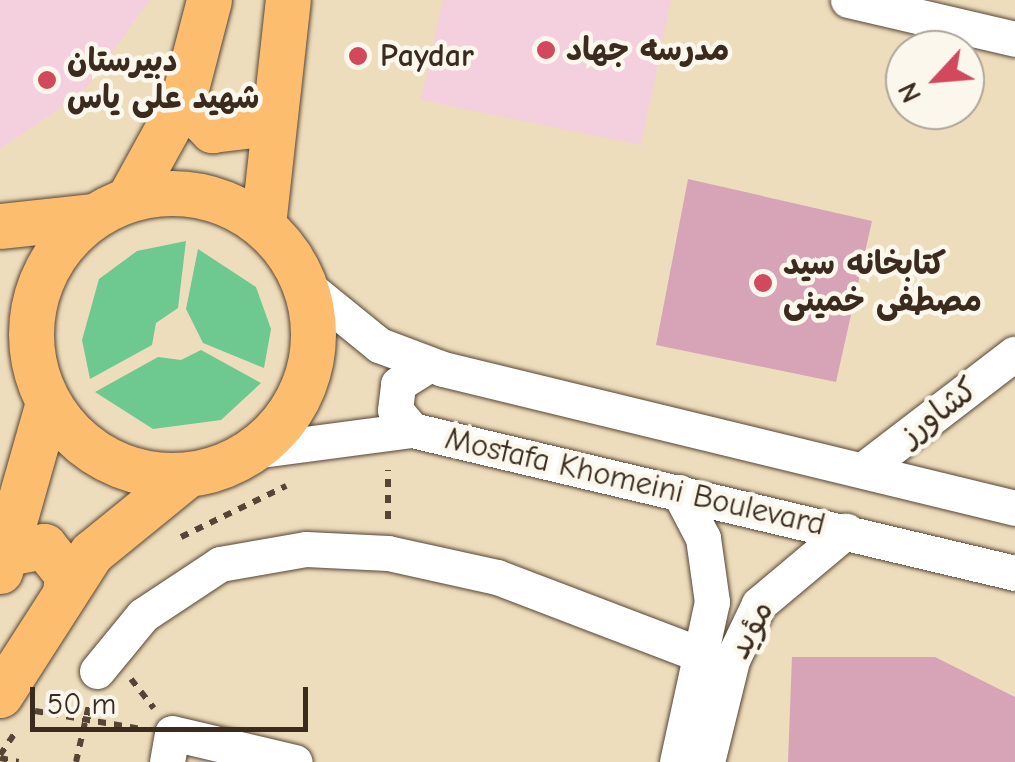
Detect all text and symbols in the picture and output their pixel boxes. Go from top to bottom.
north arrow [885,30,985,130]
place label: مدرسه جهاد [566,31,729,69]
place label: Paydar [380,37,474,75]
marker: مدرسه جهاد [535,39,557,61]
place label: دبیرستان شهید علی یاس [67,43,259,118]
marker: Paydar [345,43,371,69]
marker: دبیرستان شهید علی یاس [36,69,58,91]
text: N [891,77,928,108]
place label: کتابخانه سید مصطفی خمینی [783,246,982,321]
marker: کتابخانه سید مصطفی خمینی [752,272,774,294]
street label: کشاورز [892,370,986,454]
street label: Mostafa Khomeini Boulevard [441,420,829,544]
street label: مؤید [720,594,782,666]
scale bar [35,667,312,729]
text: 50 m [47,687,116,722]

